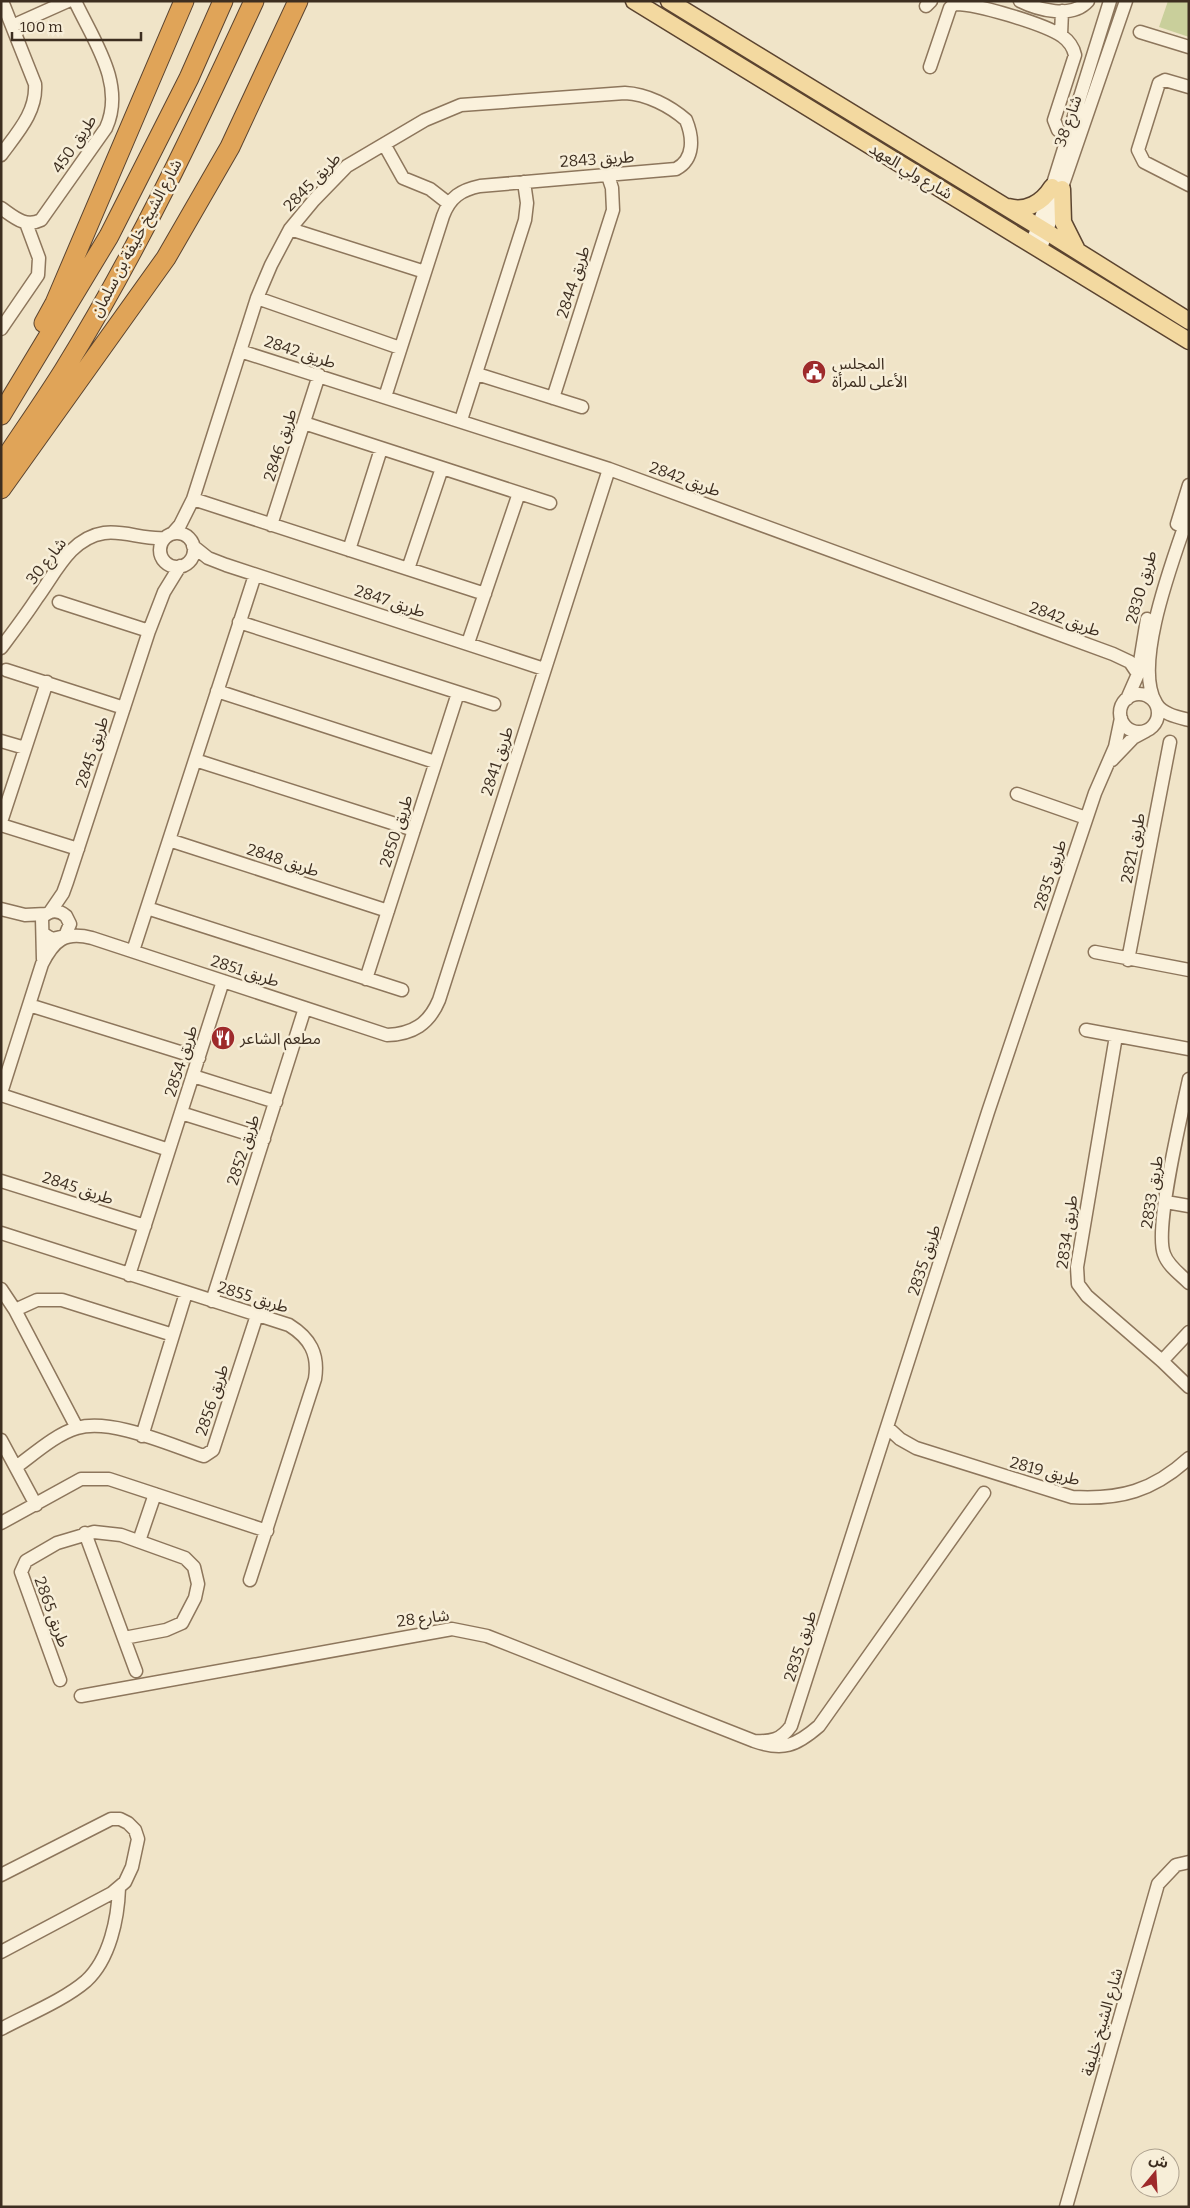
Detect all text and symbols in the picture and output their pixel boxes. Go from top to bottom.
scale bar [12,10,141,42]
text: 100 m [20,18,63,36]
street label: شارع 38 [1050,93,1088,150]
street label: طريق 450 [48,111,101,177]
street label: شارع ولي العهد [864,139,956,206]
street label: طريق 2843 [559,147,635,172]
street label: طريق 2845 [280,149,345,216]
street label: شارع الشيخ خليفة بن سلمان [86,156,188,322]
street label: طريق 2844 [552,243,595,321]
street label: طريق 2842 [262,332,338,373]
place label: المجلس الأعلى للمرأة [832,354,907,391]
public building icon: المجلس الأعلى للمرأة [801,359,827,385]
street label: طريق 2846 [259,406,302,484]
street label: طريق 2842 [647,457,723,502]
street label: شارع 30 [22,534,72,590]
street label: طريق 2830 [1122,548,1161,626]
street label: طريق 2847 [352,581,428,622]
street label: طريق 2842 [1027,597,1103,642]
street label: طريق 2845 [72,714,113,790]
street label: طريق 2841 [477,724,518,798]
street label: طريق 2850 [375,792,418,870]
street label: طريق 2821 [1117,811,1150,885]
street label: طريق 2835 [1030,837,1071,913]
street label: طريق 2848 [244,839,322,882]
street label: طريق 2851 [208,951,282,992]
street label: طريق 2854 [161,1023,202,1099]
restaurant icon: مطعم الشاعر [210,1025,236,1051]
place label: مطعم الشاعر [239,1029,321,1051]
street label: طريق 2852 [223,1112,264,1188]
street label: طريق 2833 [1137,1154,1168,1230]
street label: طريق 2845 [40,1168,116,1209]
street label: طريق 2834 [1052,1194,1083,1270]
street label: طريق 2835 [904,1222,945,1298]
street label: طريق 2855 [215,1277,291,1318]
street label: طريق 2856 [192,1362,233,1438]
street label: طريق 2819 [1008,1453,1082,1490]
street label: طريق 2865 [30,1574,74,1650]
street label: شارع 28 [396,1605,451,1634]
street label: طريق 2835 [780,1608,821,1684]
street label: شارع الشيخ خليفة [1078,1966,1129,2079]
north arrow [1130,2148,1180,2198]
text: ش [1147,2150,1171,2172]

